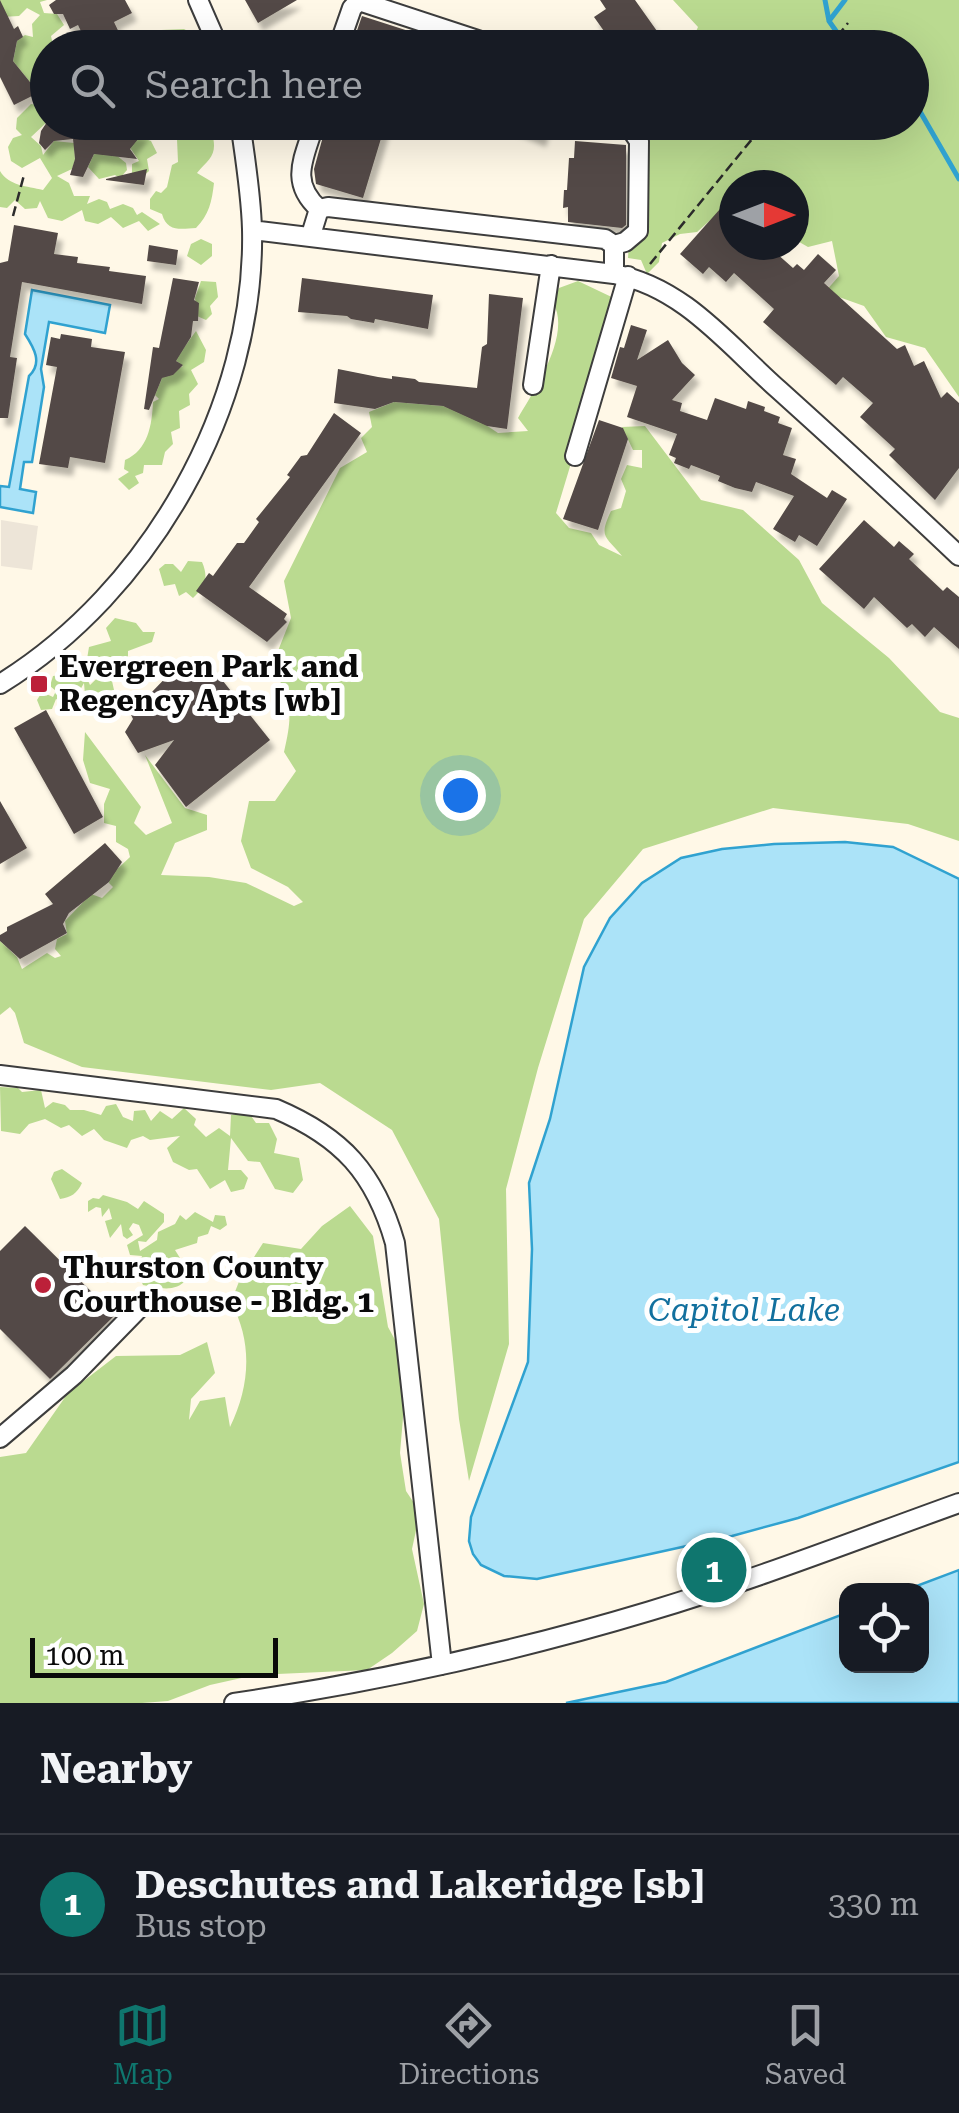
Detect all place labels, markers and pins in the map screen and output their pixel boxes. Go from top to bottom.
place label: Evergreen Park and Regency Apts [wb] [59,649,359,718]
marker: Evergreen Park and Regency Apts [wb] [28,673,50,695]
place label: Thurston County Courthouse - Bldg. 1 [63,1250,374,1319]
marker: Thurston County Courthouse - Bldg. 1 [32,1274,54,1296]
pin: 1 [682,1532,746,1608]

